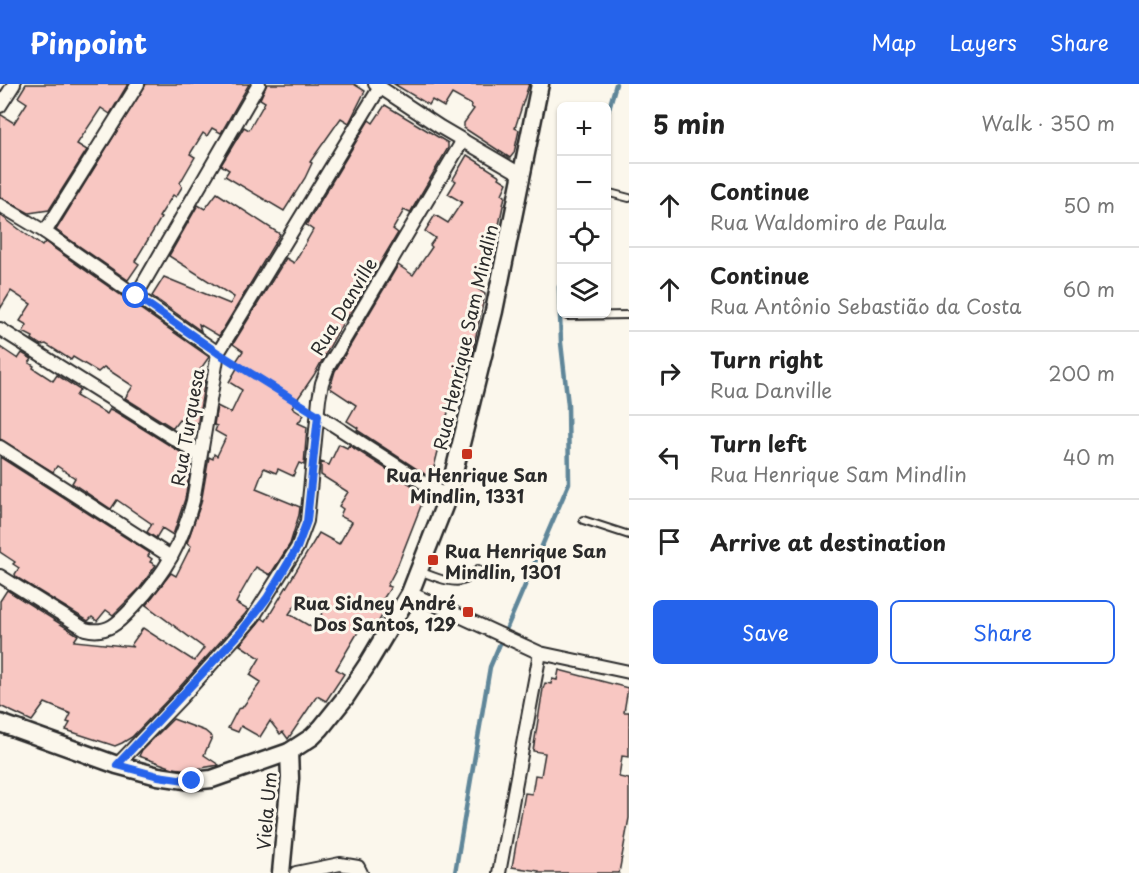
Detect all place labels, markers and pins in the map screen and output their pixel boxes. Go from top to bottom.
marker: Rua Henrique San Mindlin, 1331 [460,447,474,461]
place label: Rua Henrique San Mindlin, 1331 [386,461,548,509]
place label: Rua Henrique San Mindlin, 1301 [445,537,607,585]
marker: Rua Henrique San Mindlin, 1301 [426,553,440,567]
place label: Rua Sidney André Dos Santos, 129 [293,589,456,637]
marker: Rua Sidney André Dos Santos, 129 [461,605,475,619]

